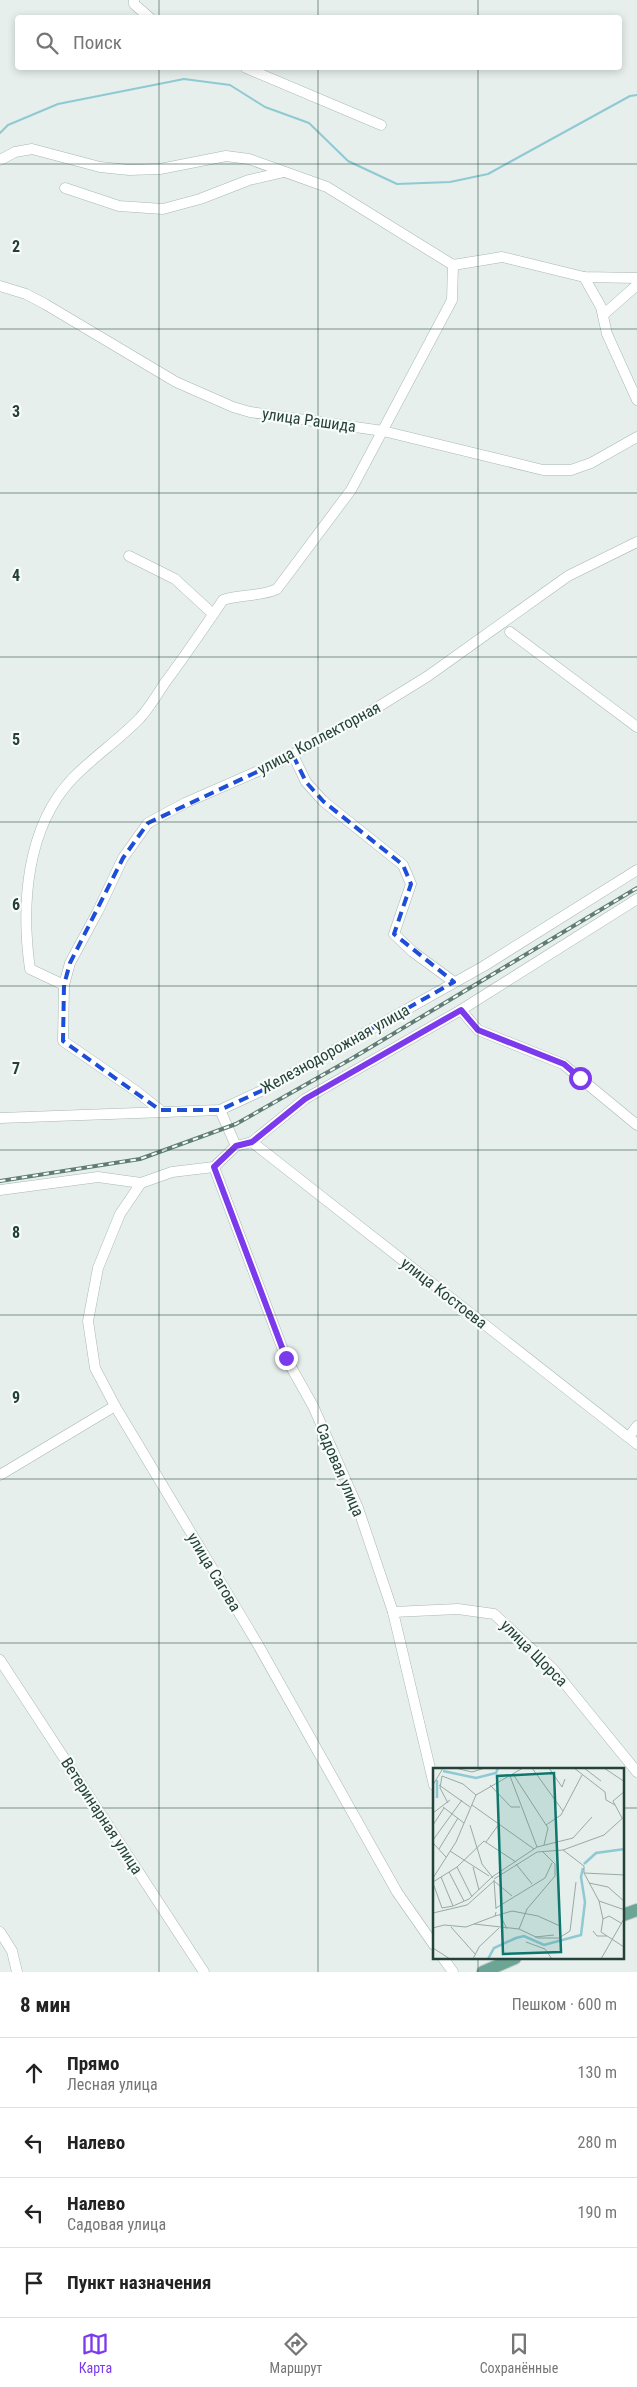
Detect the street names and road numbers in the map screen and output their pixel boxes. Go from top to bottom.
street label: улица Рашида [261,404,357,436]
street label: улица Коллекторная [254,698,384,778]
street label: Железнодорожная улица [257,1000,413,1098]
street label: улица Костоева [397,1253,491,1333]
street label: Садовая улица [312,1421,368,1519]
street label: улица Сагова [183,1529,245,1615]
street label: улица Щорса [497,1616,571,1690]
street label: Ветеринарная улица [57,1754,147,1878]

